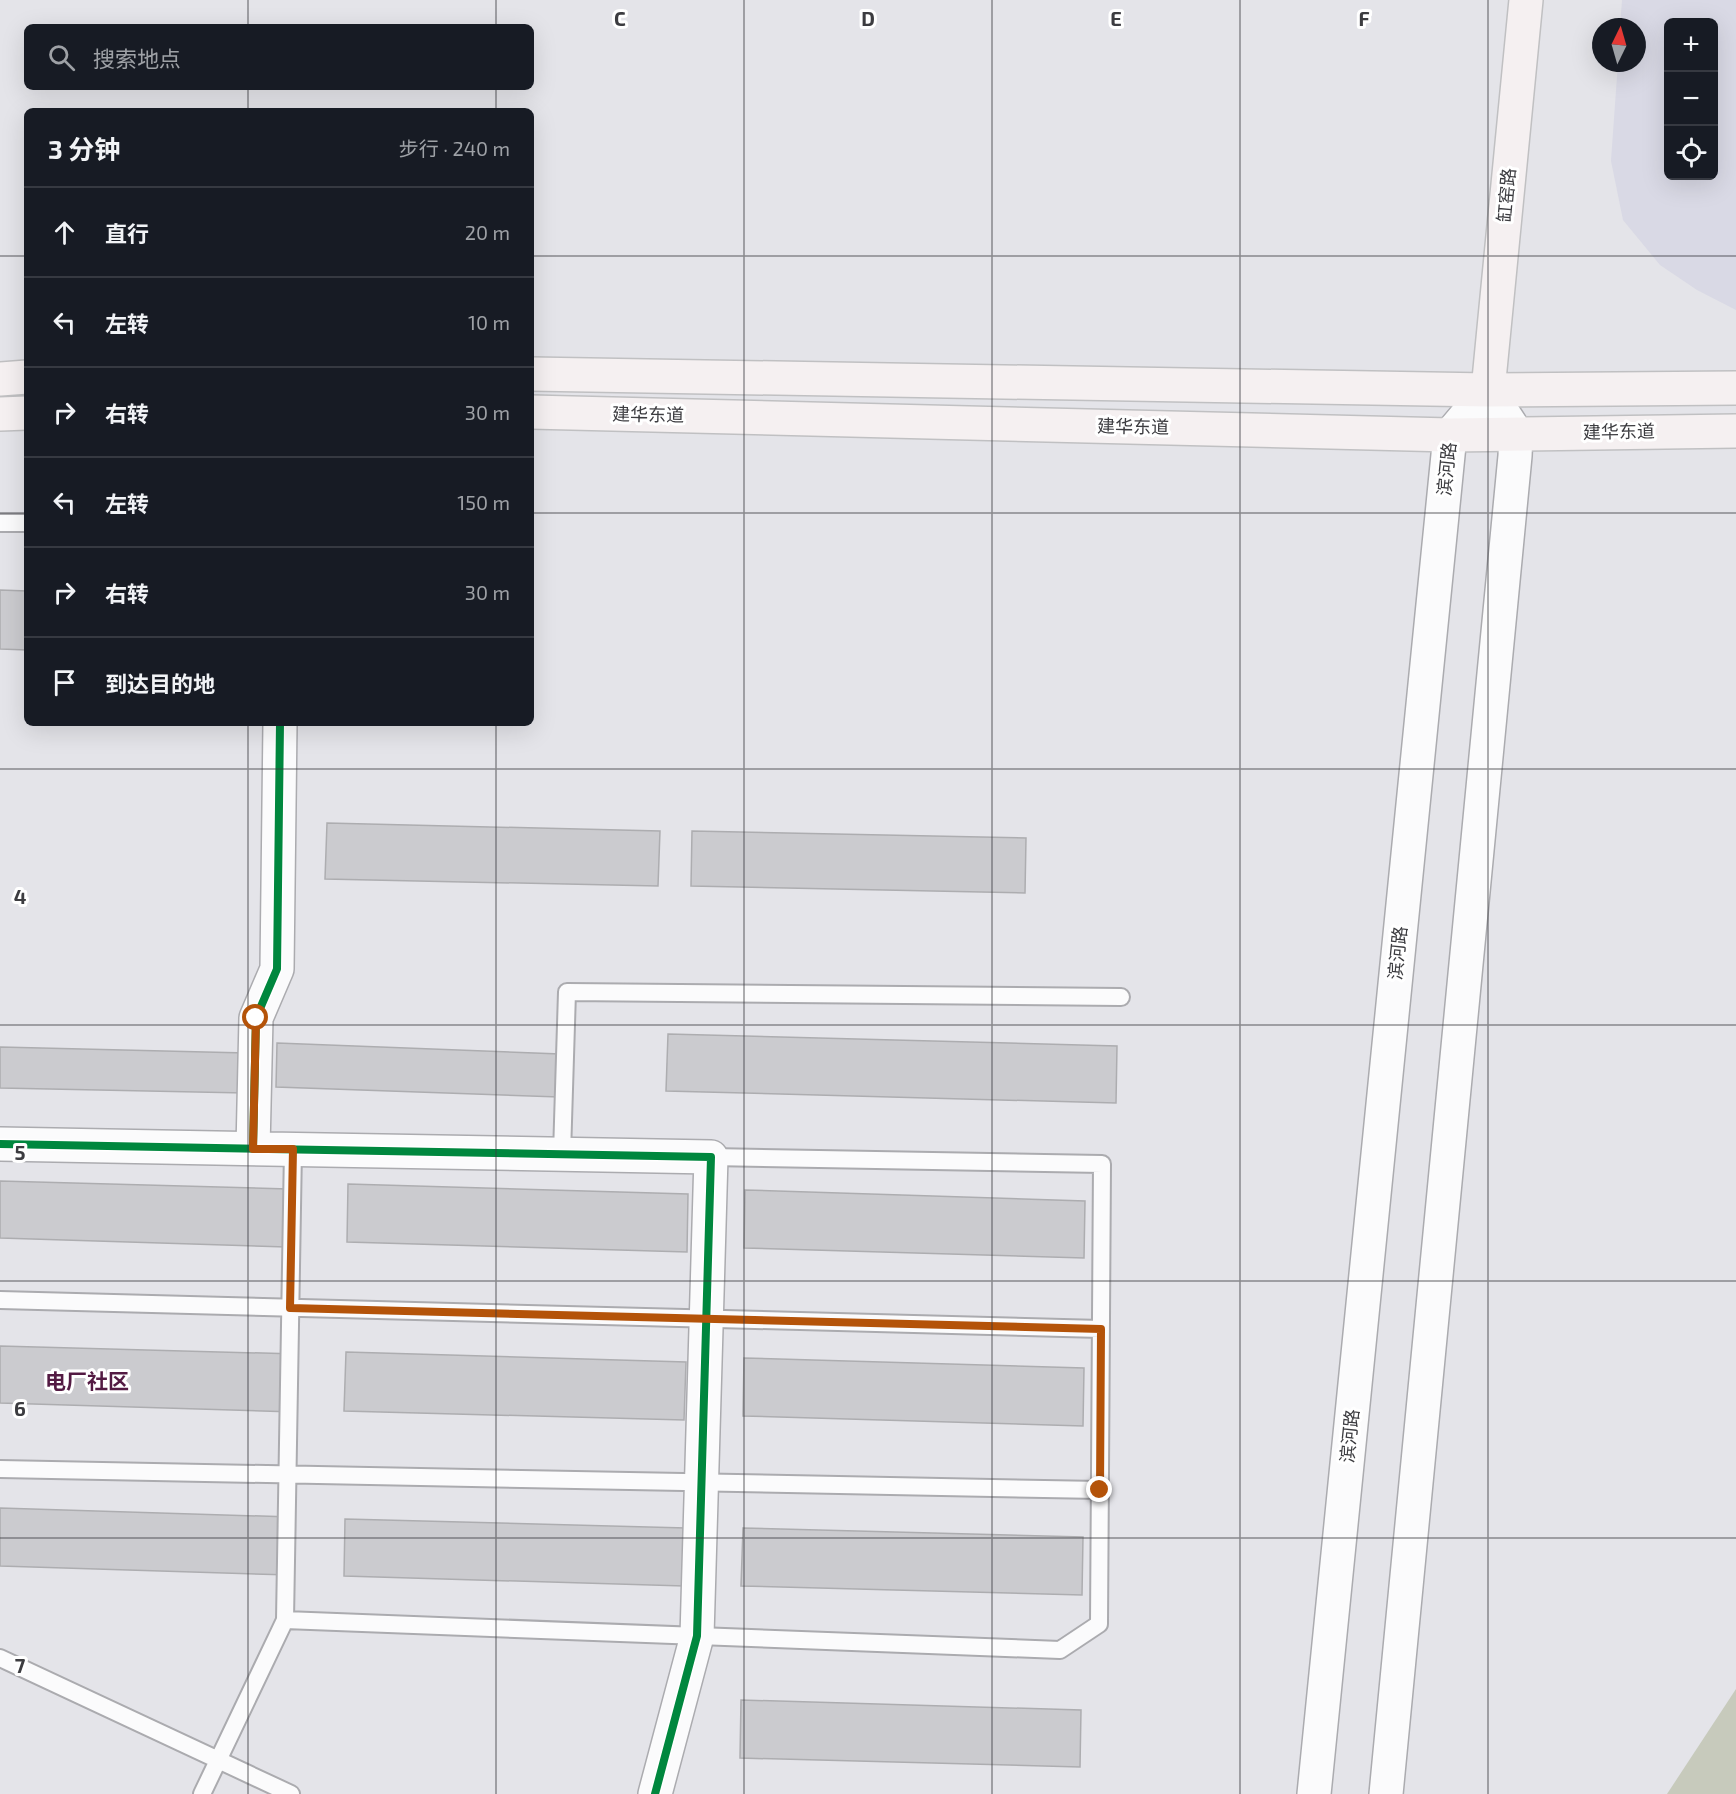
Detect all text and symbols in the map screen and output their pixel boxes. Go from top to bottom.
text: C [614,6,626,30]
text: D [861,6,875,30]
text: E [1110,6,1122,30]
text: F [1358,6,1370,30]
north arrow [1592,18,1646,72]
map controls [1664,18,1718,180]
button: + [1664,18,1718,72]
search box [24,24,534,90]
icon: search [45,41,78,74]
text: 搜索地点 [93,45,181,71]
button: − [1664,72,1718,126]
button: locate [1664,126,1718,180]
text: 3 分钟 [48,133,120,164]
text: 步行 · 240 m [399,136,510,160]
street label: 缸窑路 [1493,167,1519,223]
icon: ahead [48,216,81,249]
text: 直行 [105,220,149,246]
text: 20 m [465,220,510,244]
icon: left [48,306,81,339]
text: 左转 [105,310,149,336]
text: 10 m [468,310,510,334]
icon: right [48,396,81,429]
text: 右转 [105,400,149,426]
text: 30 m [465,400,510,424]
street label: 建华东道 [612,402,684,426]
street label: 建华东道 [1097,414,1169,438]
street label: 建华东道 [1583,419,1655,443]
street label: 滨河路 [1432,441,1460,497]
icon: left [48,486,81,519]
text: 左转 [105,490,149,516]
text: 150 m [457,490,510,514]
icon: right [48,576,81,609]
text: 右转 [105,580,149,606]
text: 30 m [465,580,510,604]
icon: arrive [48,666,81,699]
text: 到达目的地 [105,670,215,696]
text: 4 [14,884,27,908]
street label: 滨河路 [1383,925,1411,981]
route start [242,1004,268,1030]
text: 5 [14,1140,26,1164]
district label: 电厂社区 [45,1368,129,1393]
text: 6 [14,1396,26,1420]
street label: 滨河路 [1335,1408,1363,1464]
route end [1086,1476,1112,1502]
text: 7 [15,1653,26,1677]

